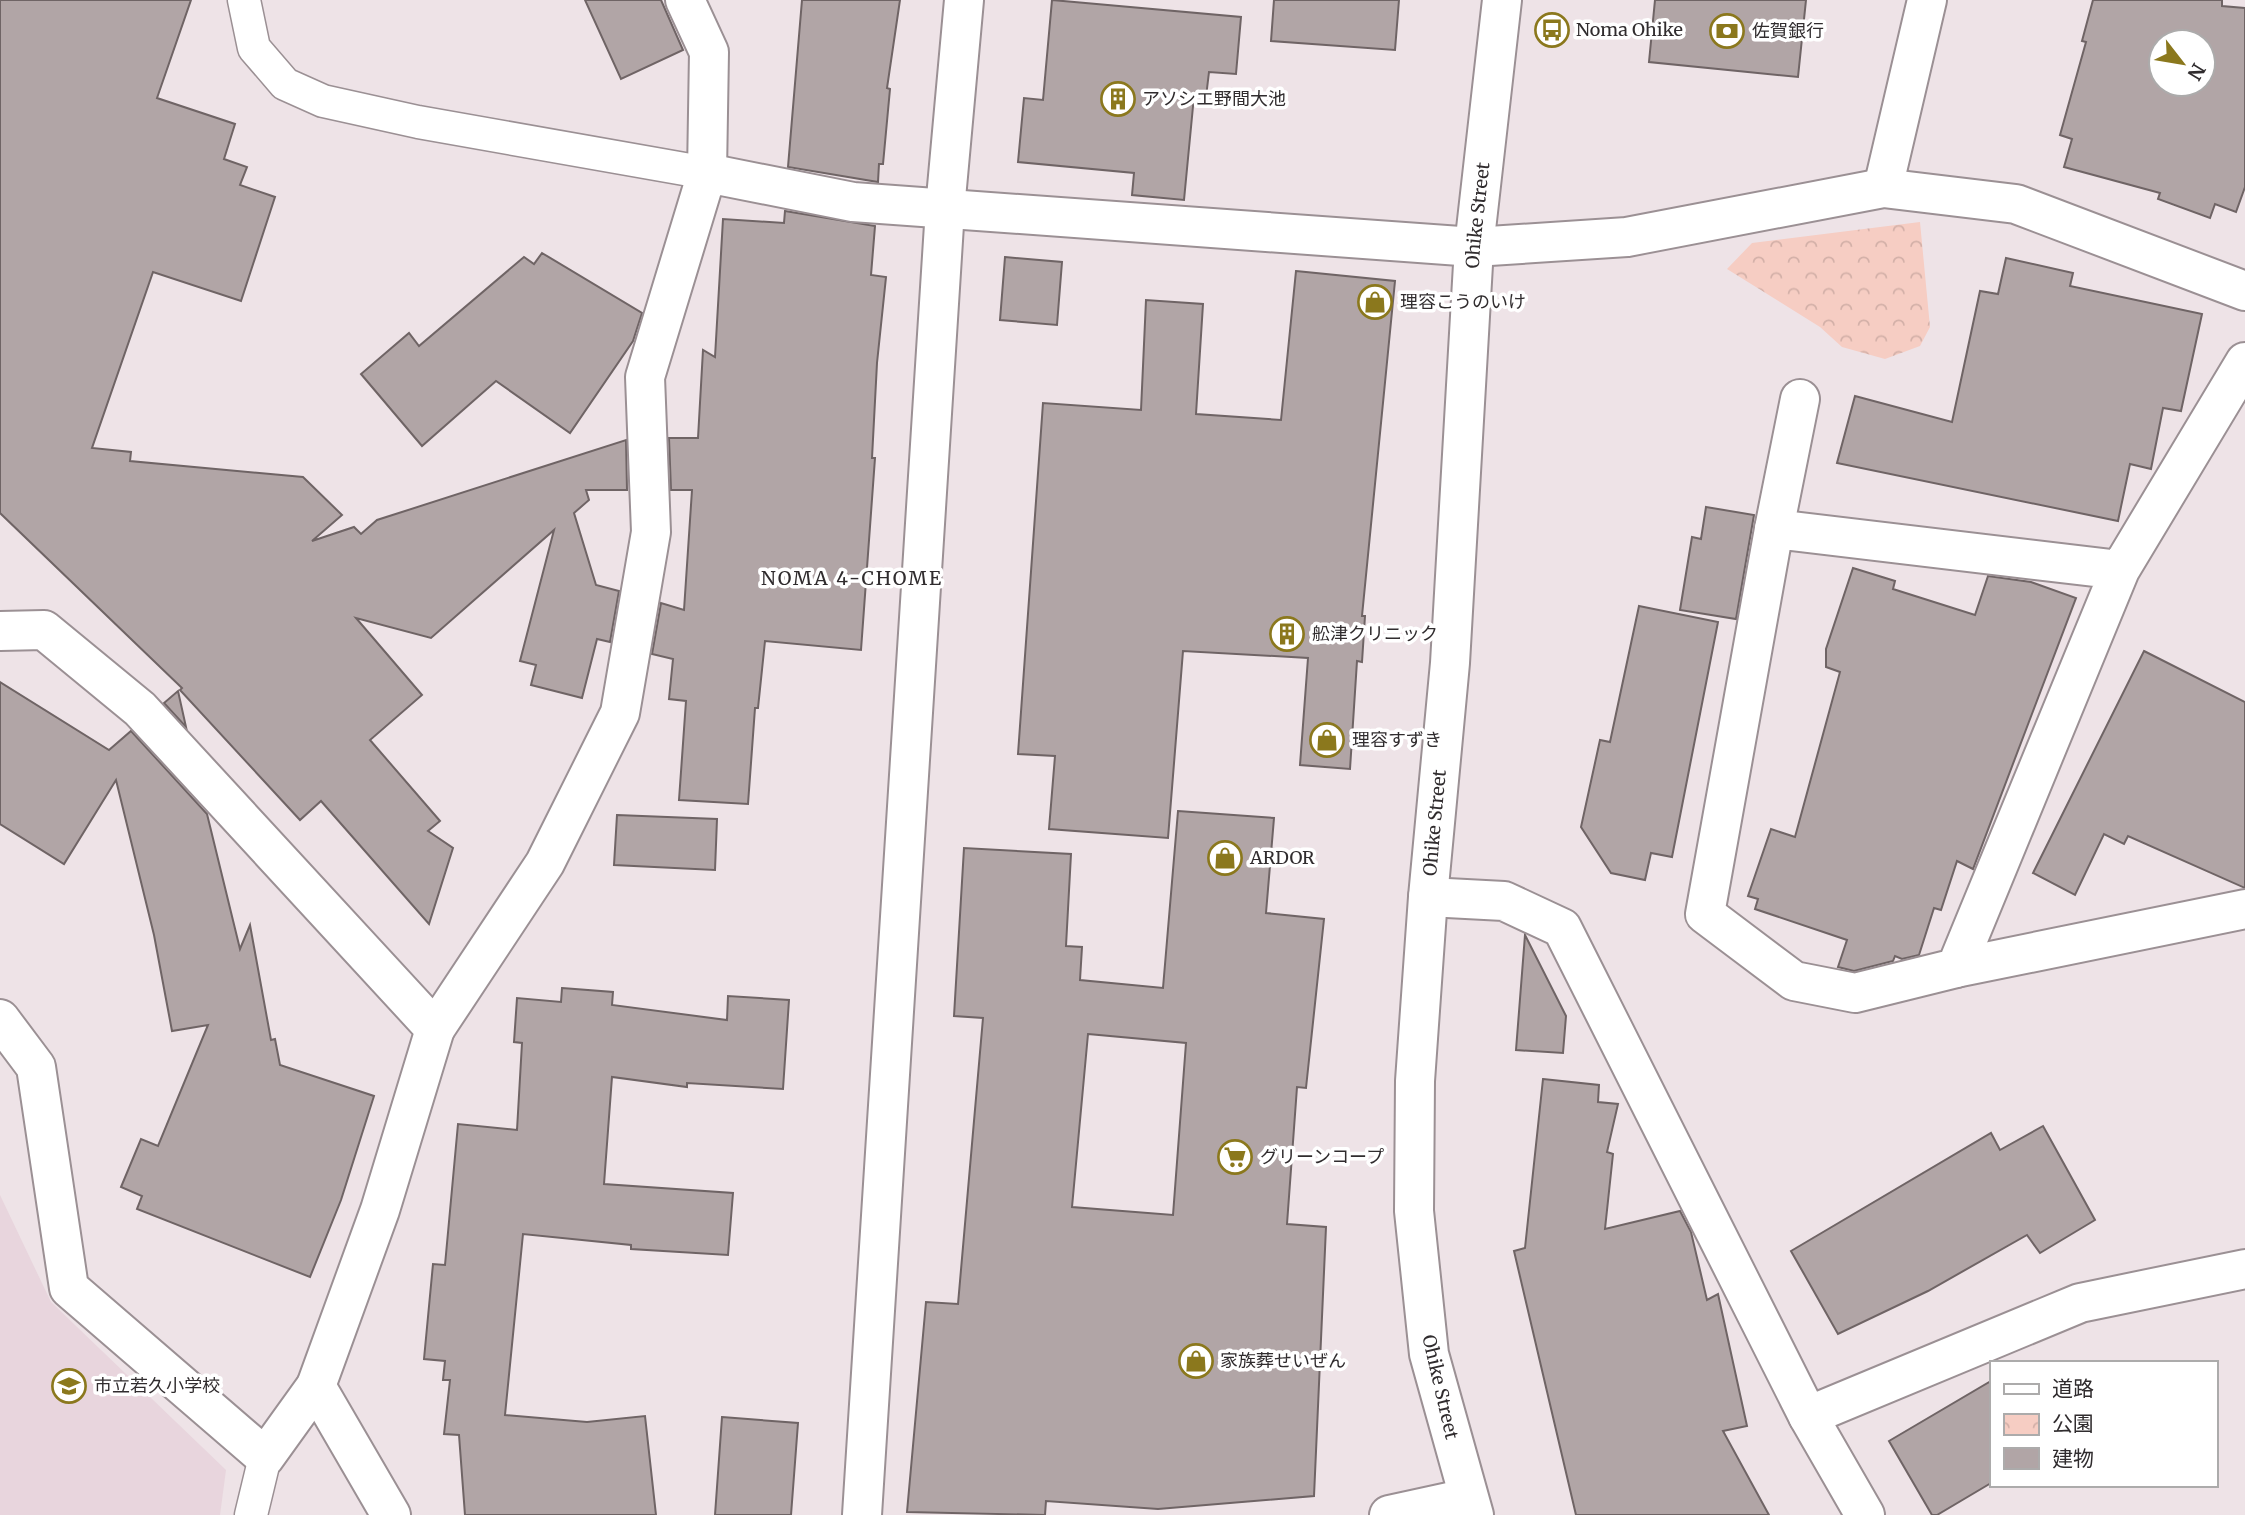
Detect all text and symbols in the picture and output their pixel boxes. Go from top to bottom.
bus stop icon: Noma Ohike [1533,11,1571,49]
bank icon: 佐賀銀行 [1708,12,1746,50]
place label: Noma Ohike [1576,18,1683,41]
place label: 佐賀銀行 [1752,19,1824,42]
north arrow [2147,28,2217,98]
text: N [2182,59,2211,84]
building icon: アソシエ野間大池 [1099,80,1137,118]
place label: アソシエ野間大池 [1142,87,1286,110]
street label: Ohike Street [1461,161,1495,269]
shop icon: 理容こうのいけ [1356,283,1394,321]
place label: 理容こうのいけ [1400,290,1526,313]
district label: NOMA 4-CHOME [761,566,943,590]
building icon: 舩津クリニック [1268,615,1306,653]
place label: 舩津クリニック [1312,622,1438,645]
shop icon: 理容すずき [1308,721,1346,759]
place label: 理容すずき [1352,728,1442,751]
street label: Ohike Street [1418,769,1451,877]
shop icon: ARDOR [1206,839,1244,877]
place label: ARDOR [1249,846,1315,869]
supermarket icon: グリーンコープ [1216,1138,1254,1176]
place label: グリーンコープ [1260,1145,1384,1168]
street label: Ohike Street [1417,1332,1464,1441]
shop icon: 家族葬せいぜん [1177,1342,1215,1380]
place label: 家族葬せいぜん [1220,1349,1346,1372]
legend [1990,1361,2217,1487]
school or university icon: 市立若久小学校 [50,1367,88,1405]
place label: 市立若久小学校 [94,1374,220,1397]
text: 道路 [2052,1375,2094,1402]
text: 公園 [2052,1410,2094,1437]
text: 建物 [2052,1445,2094,1472]

